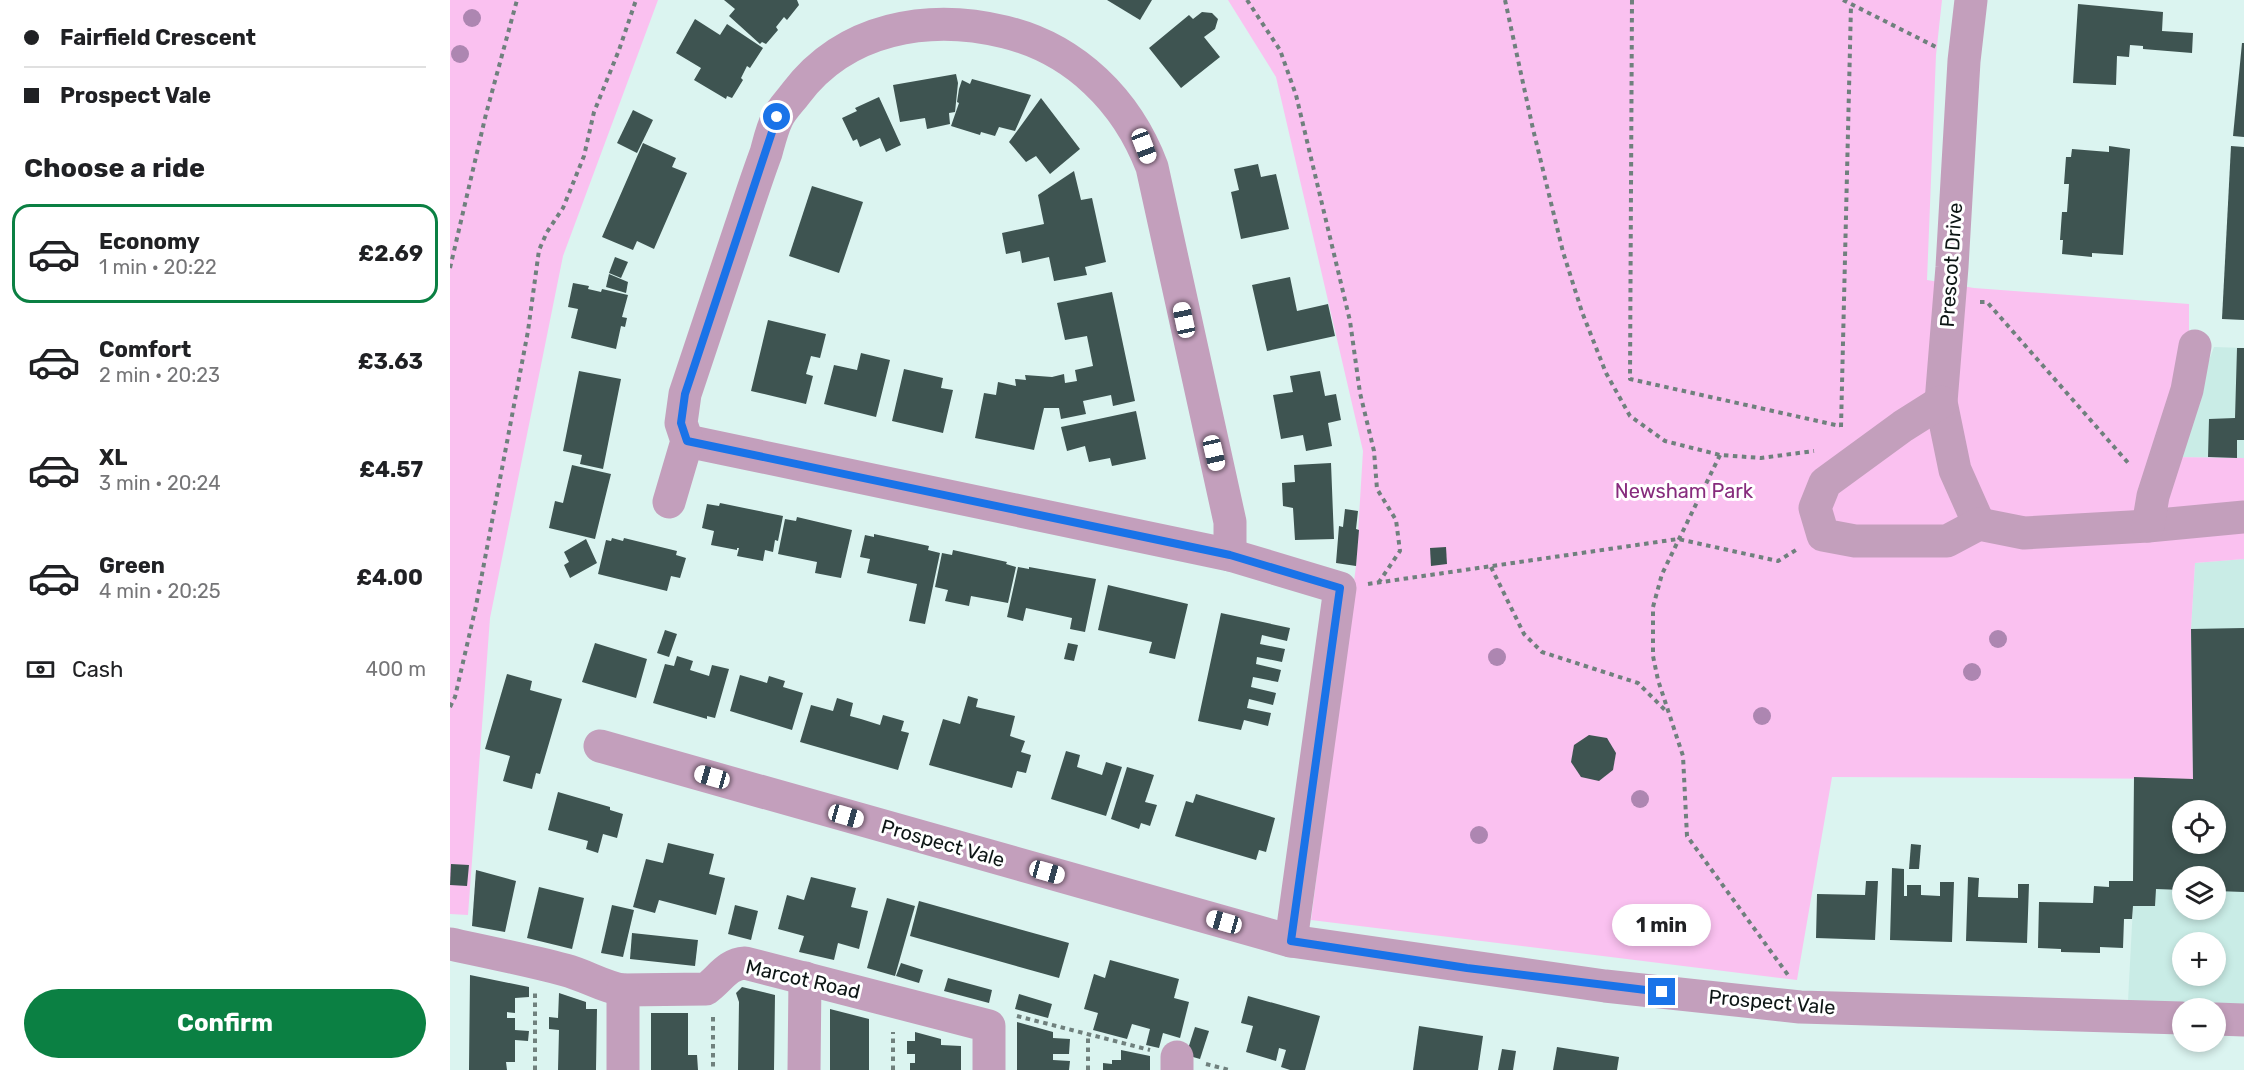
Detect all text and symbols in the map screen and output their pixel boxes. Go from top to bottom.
text: Fairfield Crescent [60,24,256,51]
text: Prospect Vale [60,82,211,109]
route start [763,103,790,130]
car [1129,126,1159,166]
text: Choose a ride [24,152,205,184]
street label: Prescot Drive [1935,202,1967,328]
icon: car [27,227,81,281]
text: Economy [99,228,200,255]
text: £2.69 [358,240,423,267]
text: 1 min · 20:22 [99,255,217,279]
car [1171,301,1197,339]
icon: car [27,335,81,389]
text: Comfort [99,336,191,363]
text: £3.63 [358,348,423,375]
text: 2 min · 20:23 [99,363,220,387]
car [1201,433,1227,473]
icon: car [27,443,81,497]
text: XL [99,444,127,471]
text: £4.57 [359,456,423,483]
text: 3 min · 20:24 [99,471,221,495]
park label: Newsham Park [1615,479,1754,503]
icon: car [27,551,81,605]
text: Green [99,552,165,579]
text: £4.00 [356,564,423,591]
text: 4 min · 20:25 [99,579,221,603]
icon: cash [24,653,57,686]
text: Cash [72,656,123,683]
text: 400 m [366,657,426,681]
car [692,763,732,791]
map controls [2172,800,2226,1052]
button: locate [2172,800,2226,854]
car [826,802,866,830]
street label: Prospect Vale [878,814,1008,872]
car [1027,858,1067,886]
button: layers [2172,866,2226,920]
callout: 1 min [1612,905,1712,947]
car [1204,908,1244,936]
text: 1 min [1636,913,1687,937]
button: + [2172,932,2226,986]
street label: Marcot Road [743,954,863,1004]
route end [1648,978,1675,1005]
street label: Prospect Vale [1708,984,1836,1020]
button: Confirm [24,989,426,1058]
button: − [2172,998,2226,1052]

